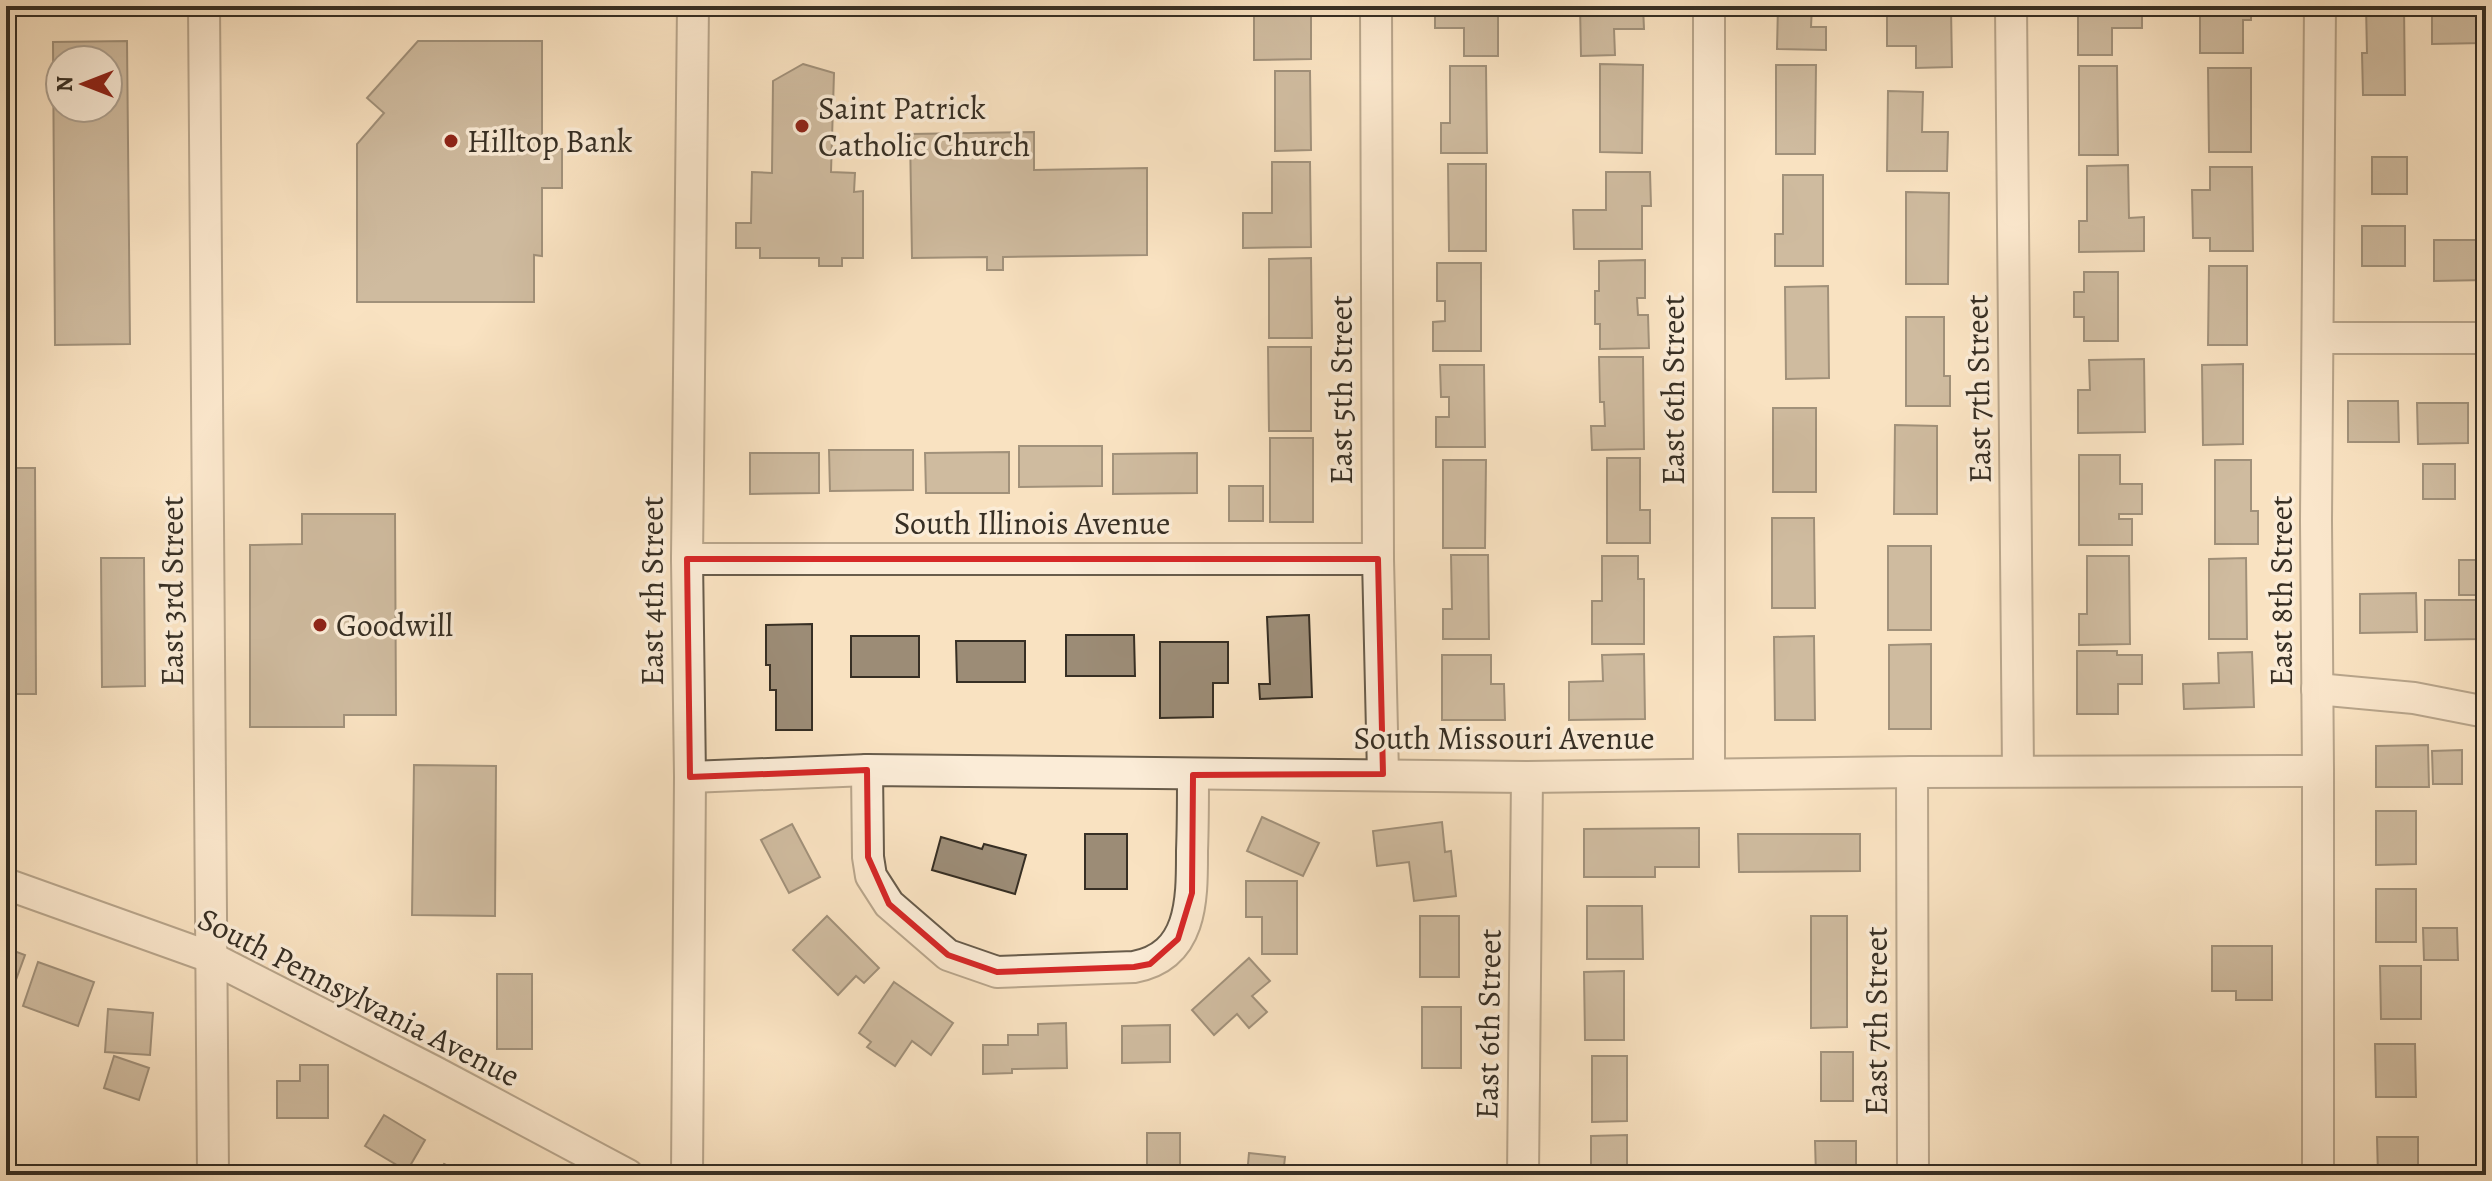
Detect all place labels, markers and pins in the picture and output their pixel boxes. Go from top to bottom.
place label: Saint Patrick Catholic Church [818,86,1030,167]
marker: Saint Patrick Catholic Church [793,117,811,135]
place label: Hilltop Bank [467,119,633,163]
marker: Hilltop Bank [442,132,460,150]
place label: Goodwill [336,603,453,647]
marker: Goodwill [311,616,329,634]

